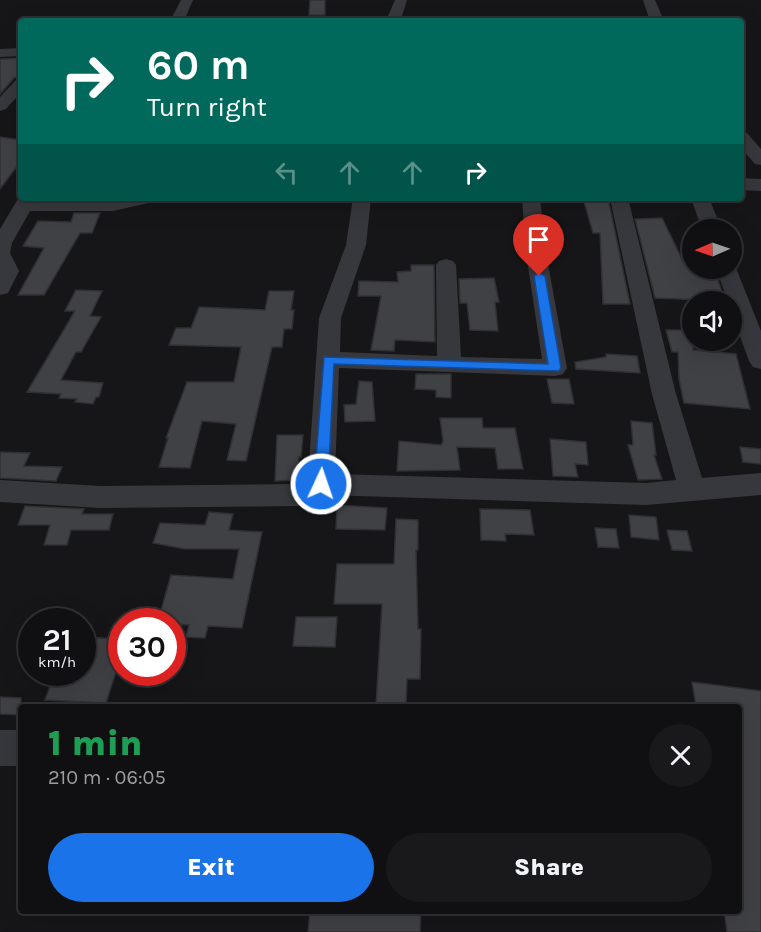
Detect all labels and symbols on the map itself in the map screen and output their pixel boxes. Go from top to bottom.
pin [513,214,564,276]
north arrow [682,219,742,279]
position arrow [289,452,353,516]
speed limit sign: 30 [108,608,186,686]

